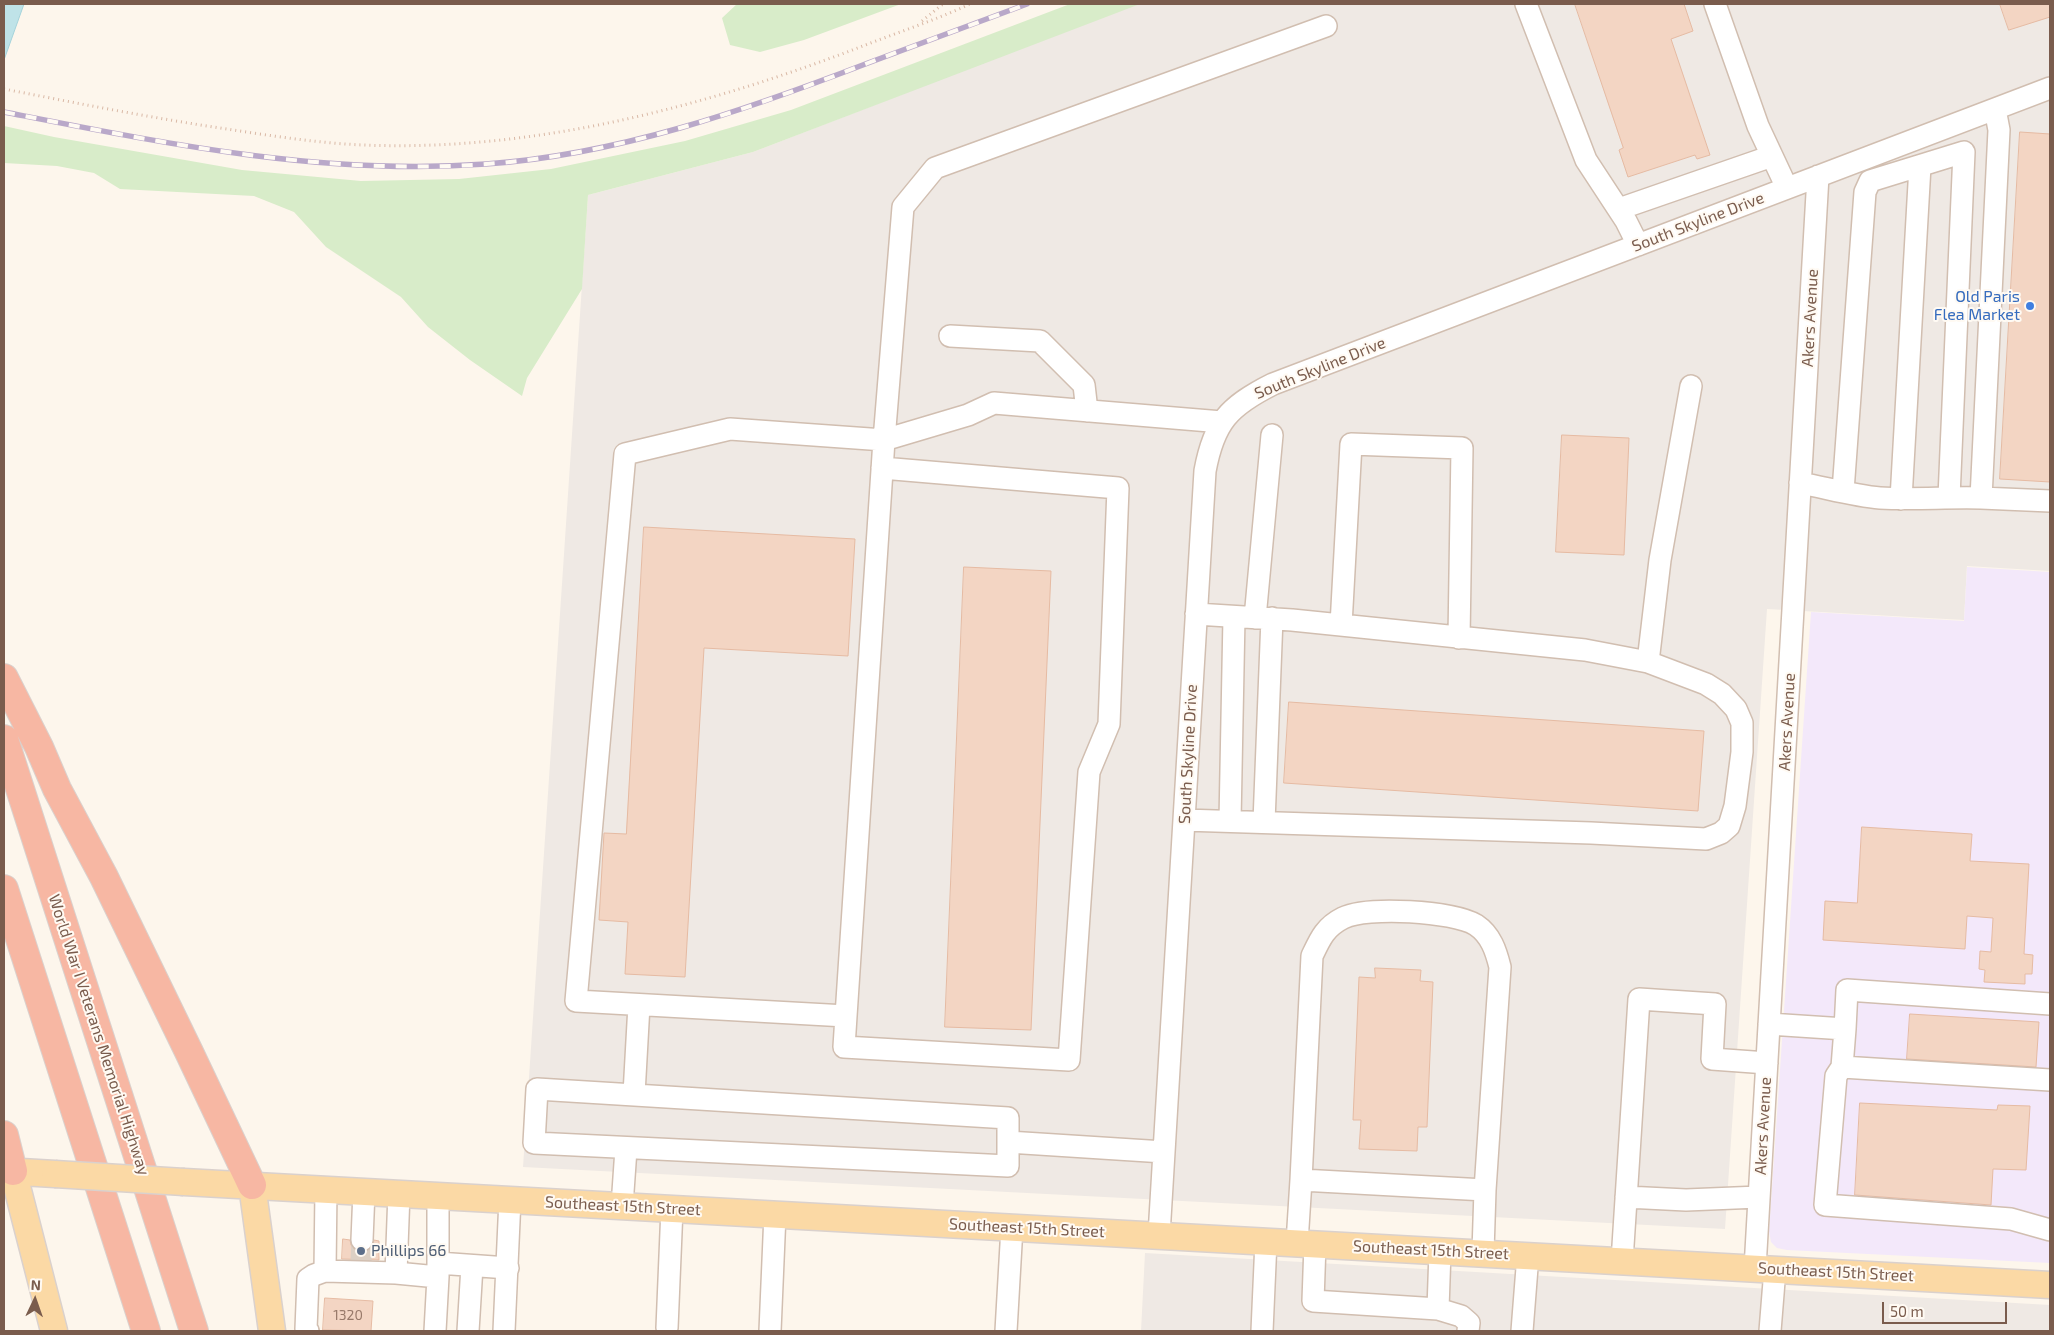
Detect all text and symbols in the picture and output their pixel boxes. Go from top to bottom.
street label: South Skyline Drive [1629,188,1767,256]
street label: Akers Avenue [1798,268,1822,368]
place label: Old Paris Flea Market [1934,287,2020,325]
marker: Old Paris Flea Market [2024,300,2036,312]
street label: South Skyline Drive [1252,333,1388,403]
street label: Akers Avenue [1775,672,1799,772]
street label: South Skyline Drive [1175,684,1201,824]
street label: World War I Veterans Memorial Highway [44,892,154,1178]
street label: Akers Avenue [1751,1076,1775,1176]
street label: Southeast 15th Street [545,1192,701,1220]
street label: Southeast 15th Street [949,1214,1105,1242]
street label: Southeast 15th Street [1353,1236,1509,1264]
place label: Phillips 66 [371,1241,446,1261]
marker: Phillips 66 [355,1245,367,1257]
street label: Southeast 15th Street [1758,1258,1914,1286]
north arrow [10,1275,60,1325]
text: N [30,1276,41,1293]
scale bar [1884,1292,2009,1324]
text: 50 m [1890,1302,1924,1320]
house number: 1320 [333,1307,363,1323]

